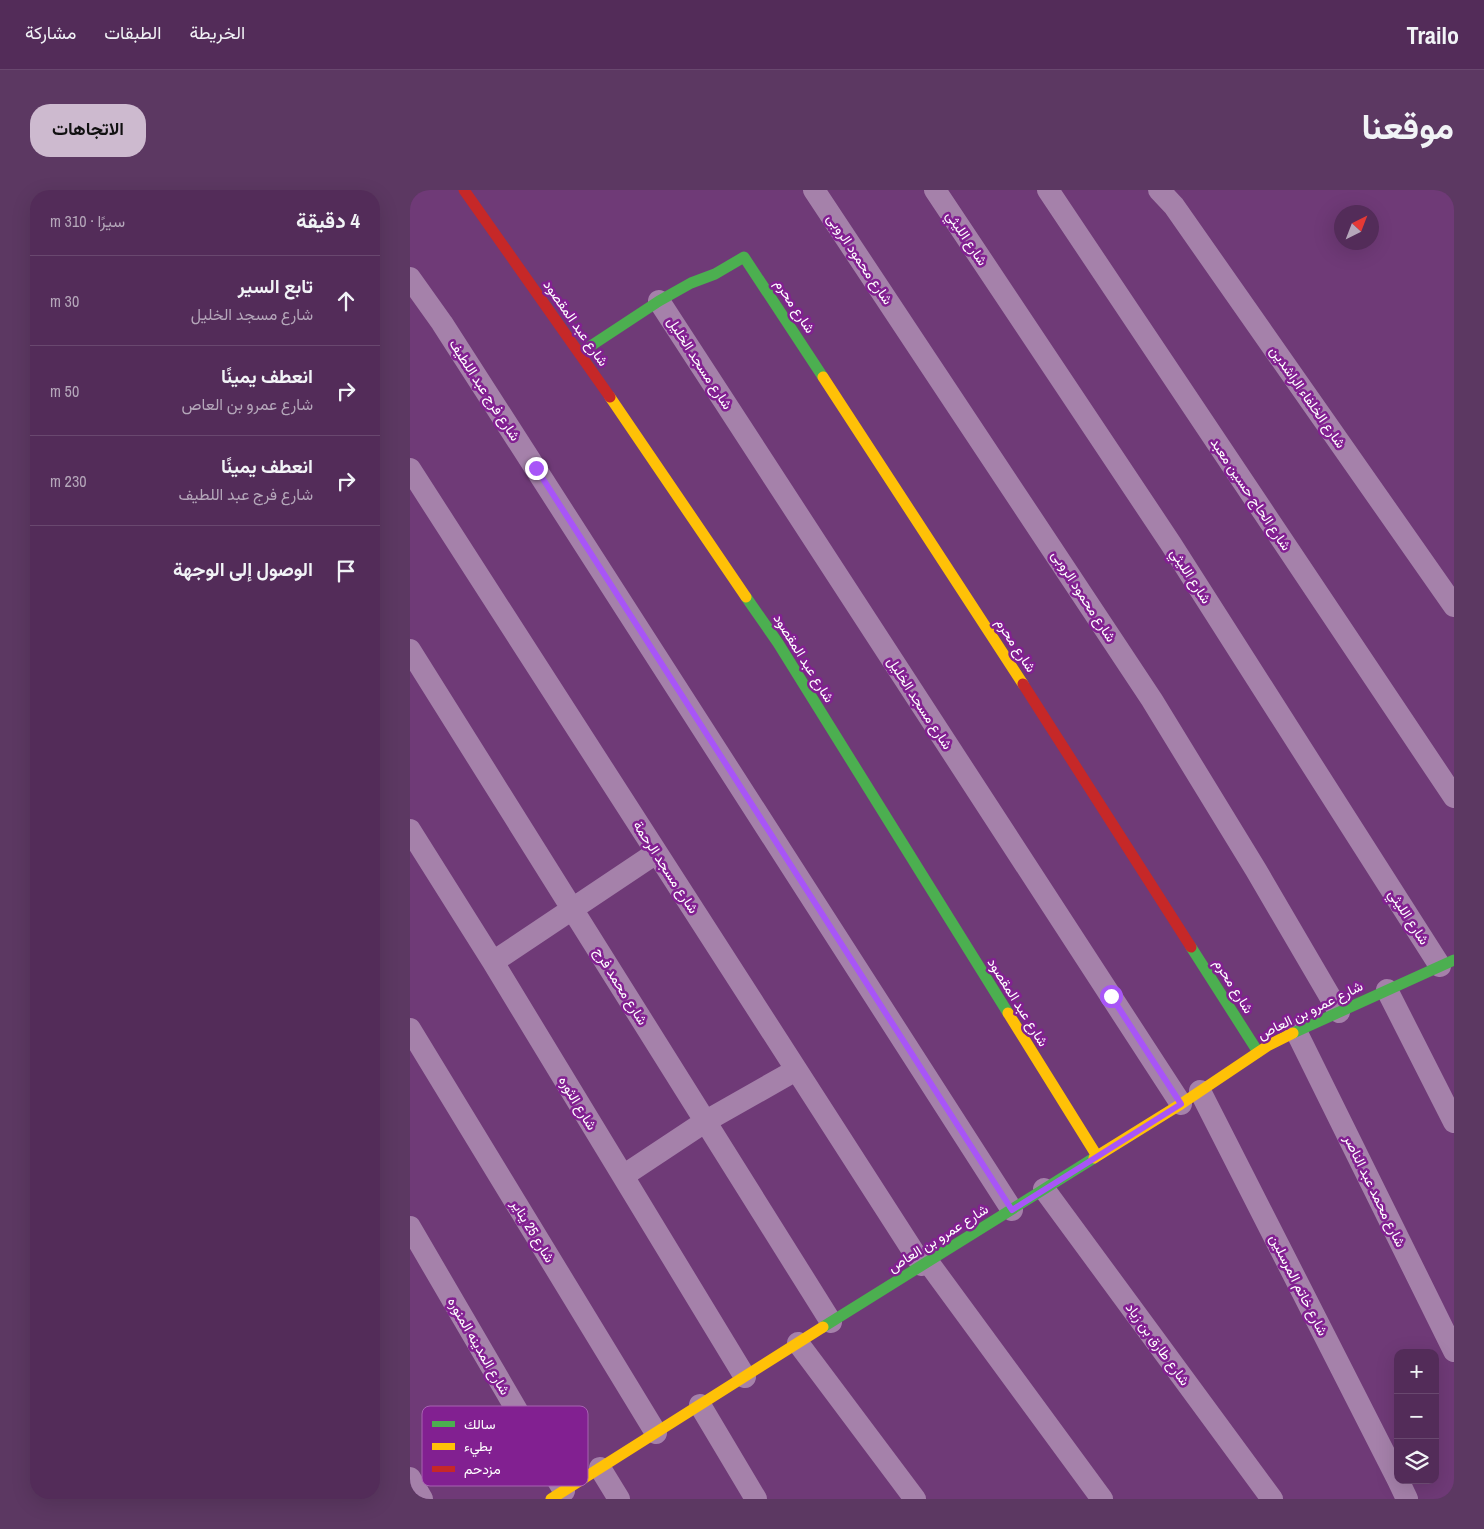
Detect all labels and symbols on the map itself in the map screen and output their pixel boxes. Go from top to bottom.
north arrow [1334,205,1379,250]
street label: شارع الليثي [940,207,992,271]
street label: شارع محمود الروبى [821,210,897,309]
street label: شارع عبد المقصود [538,276,612,371]
street label: شارع محرم [769,276,819,338]
street label: شارع مسجد الخليل [662,313,737,414]
street label: شارع فرج عبد اللطيف [444,336,525,445]
street label: شارع الخلفاء الراشدين [1264,342,1350,453]
street label: شارع الحاج حسين معبد [1205,434,1295,555]
route end [525,457,548,480]
street label: شارع الليثي [1164,545,1216,609]
street label: شارع محمود الروبى [1046,547,1120,646]
street label: شارع عبد المقصود [768,610,838,707]
street label: شارع محرم [990,615,1040,677]
street label: شارع مسجد الخليل [882,653,957,754]
street label: شارع مسجد الرحمة [628,817,703,918]
street label: شارع الليثي [1382,886,1434,950]
street label: شارع محمد فرج [588,944,652,1029]
street label: شارع عبد المقصود [982,954,1052,1051]
street label: شارع محرم [1209,955,1258,1018]
street label: شارع عمرو بن العاص [1254,977,1367,1045]
route start [1100,985,1123,1008]
street label: شارع الثوره [553,1073,601,1134]
street label: شارع محمد عبد الناصر [1338,1131,1410,1251]
street label: شارع 25 يناير [505,1195,559,1267]
street label: شارع عمرو بن العاص [884,1200,993,1278]
street label: شارع خاتم المرسلين [1264,1231,1332,1340]
street label: شارع المدينه المنوره [442,1294,514,1399]
street label: شارع طارق بن زياد [1120,1299,1194,1390]
legend [422,1406,588,1486]
text: سالك [464,1415,495,1433]
text: بطيء [464,1437,492,1458]
text: مزدحم [464,1460,501,1478]

